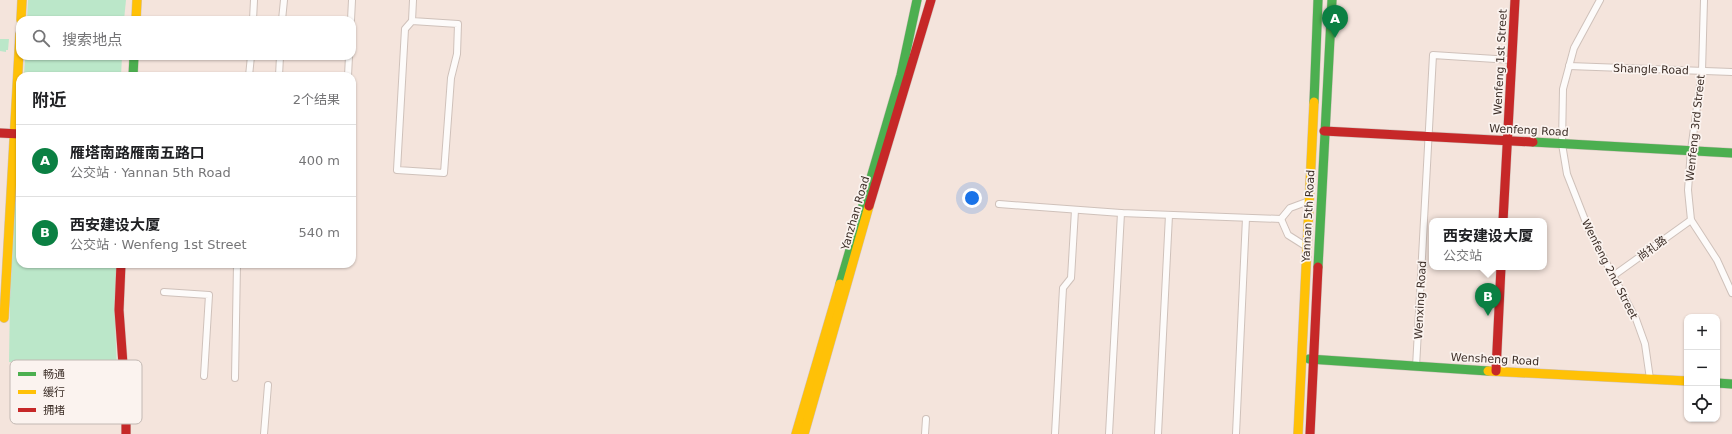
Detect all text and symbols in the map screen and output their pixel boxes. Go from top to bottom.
pin: A [1322,5,1348,38]
street label: Wenfeng 1st Street [1491,8,1510,115]
search box [16,16,356,60]
icon: search [30,27,52,49]
text: 搜索地点 [62,31,122,49]
street label: Shangle Road [1613,62,1689,77]
street label: Wenfeng 3rd Street [1683,73,1708,182]
text: 附近 [32,90,66,110]
text: 2个结果 [293,92,340,107]
street label: Wenfeng Road [1489,122,1569,139]
text: 雁塔南路雁南五路口 [70,144,205,162]
text: A [40,153,50,168]
text: 400 m [298,153,340,168]
text: 公交站 · Yannan 5th Road [70,165,231,180]
street label: Yannan 5th Road [1300,170,1317,264]
street label: Yanzhan Road [838,175,872,253]
your location [962,188,982,208]
text: 西安建设大厦 [70,216,160,234]
street label: Wenfeng 2nd Street [1579,217,1641,322]
popup [1429,218,1547,270]
text: B [40,225,50,240]
text: 540 m [298,225,340,240]
text: 西安建设大厦 [1443,227,1533,245]
street label: 尚礼路 [1635,233,1669,263]
text: 公交站 · Wenfeng 1st Street [70,237,247,252]
text: 公交站 [1443,248,1482,263]
street label: Wenxing Road [1412,260,1429,340]
pin: B [1475,283,1501,316]
map controls [1684,314,1720,422]
button: + [1684,314,1720,350]
button: − [1684,350,1720,386]
street label: Wensheng Road [1450,351,1540,368]
legend [10,360,142,424]
text: 畅通 [43,368,65,381]
text: 缓行 [43,386,65,399]
button: locate [1684,386,1720,422]
text: 拥堵 [43,404,65,417]

